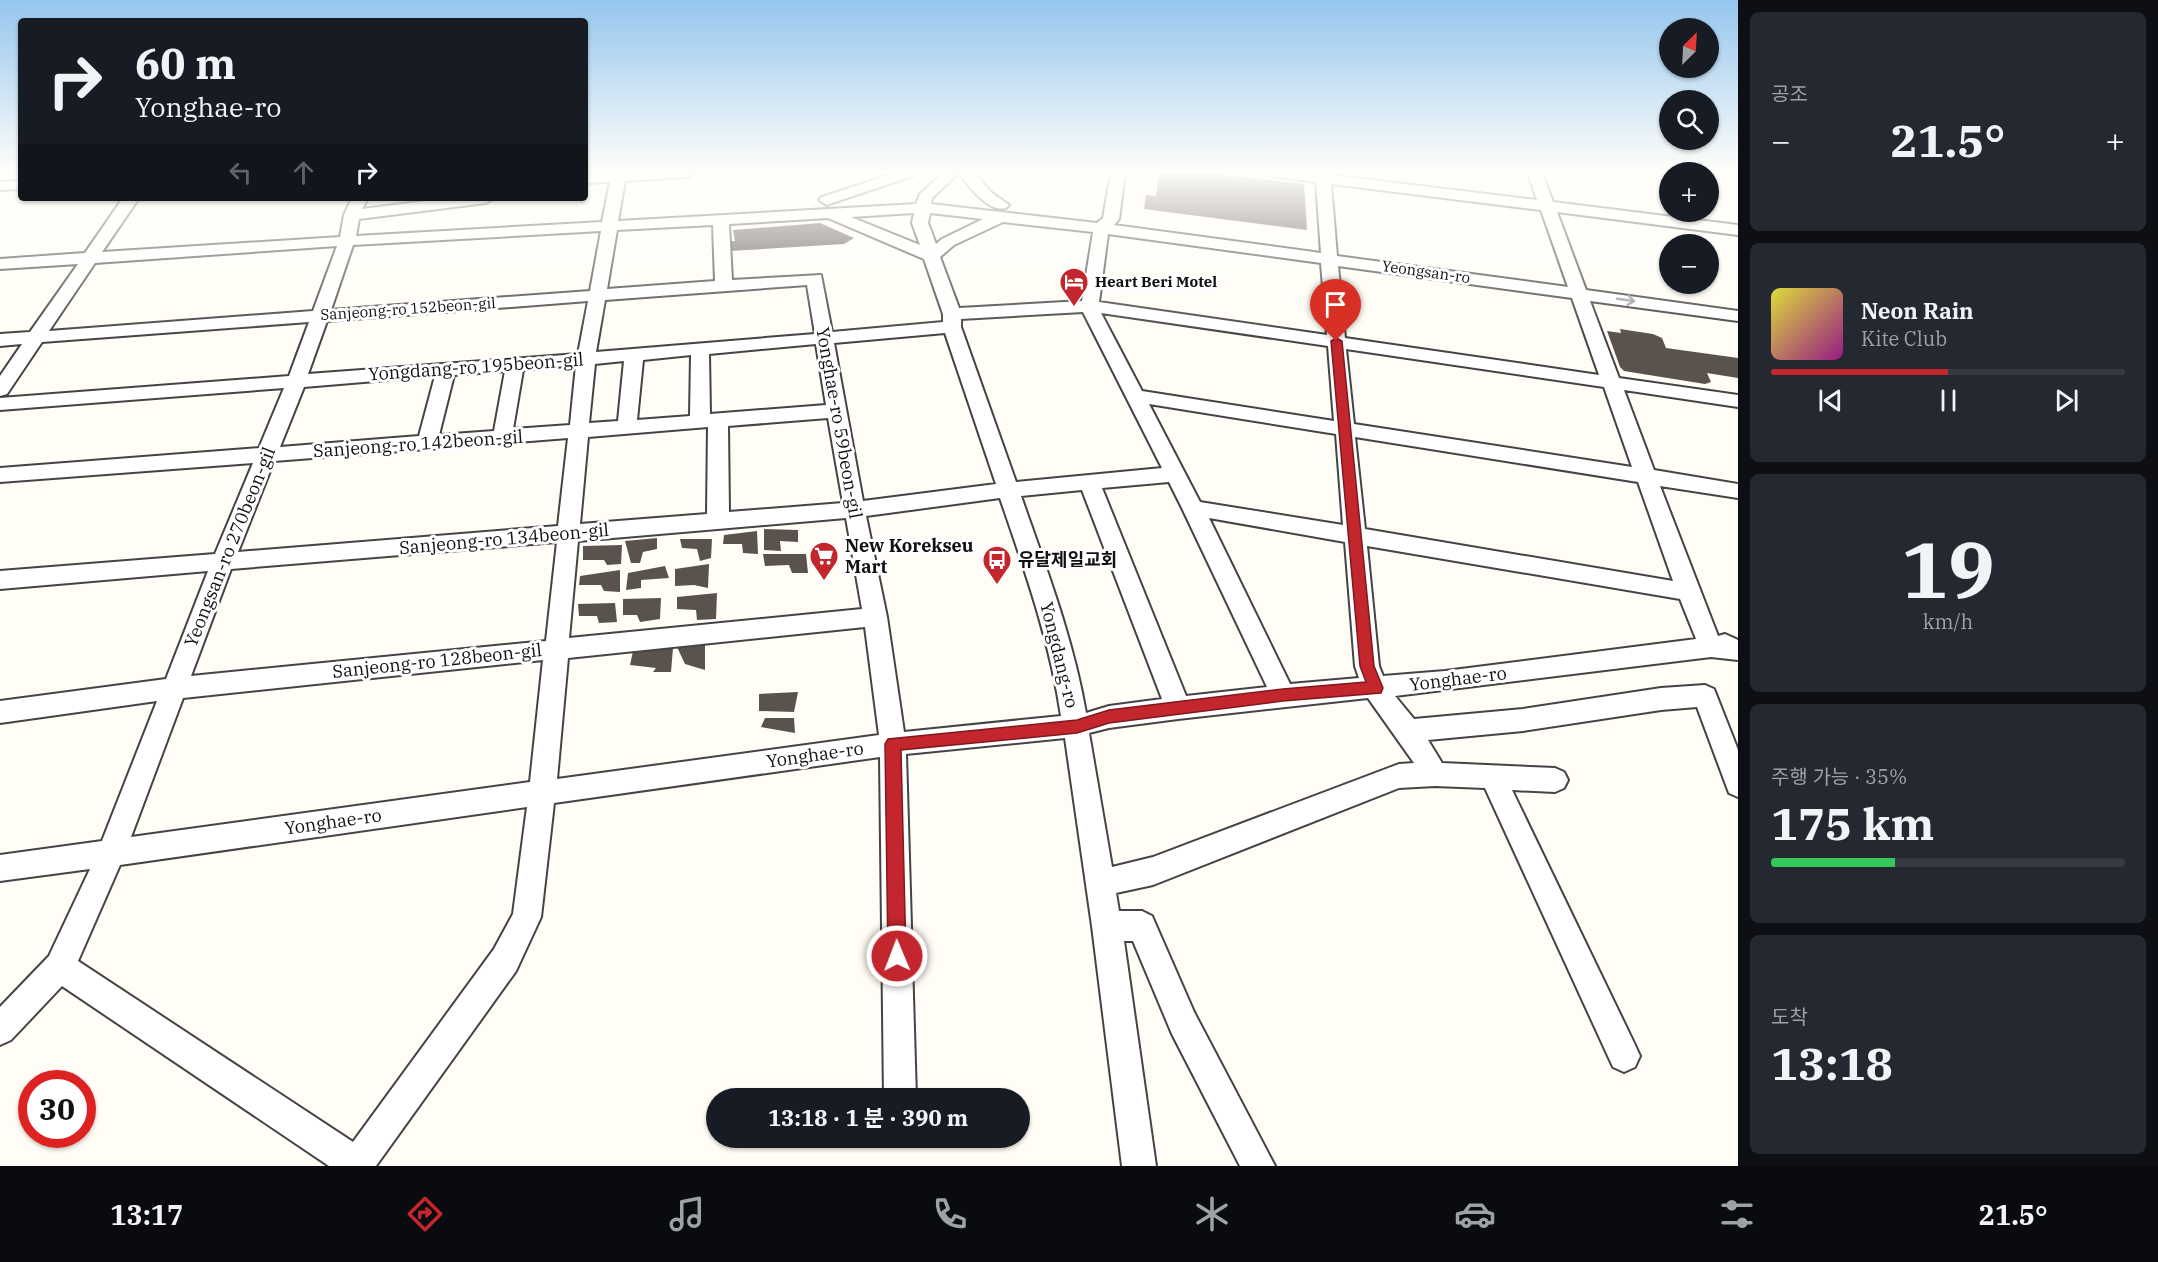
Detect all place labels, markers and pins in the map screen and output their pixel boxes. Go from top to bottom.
hotel icon: Heart Beri Motel [1058,266,1090,308]
place label: Heart Beri Motel [1095,272,1217,291]
pin [1310,279,1361,341]
place label: New Korekseu Mart [845,534,974,578]
supermarket icon: New Korekseu Mart [808,540,840,582]
bus stop icon: 유달제일교회 [981,544,1013,586]
place label: 유달제일교회 [1018,548,1117,571]

